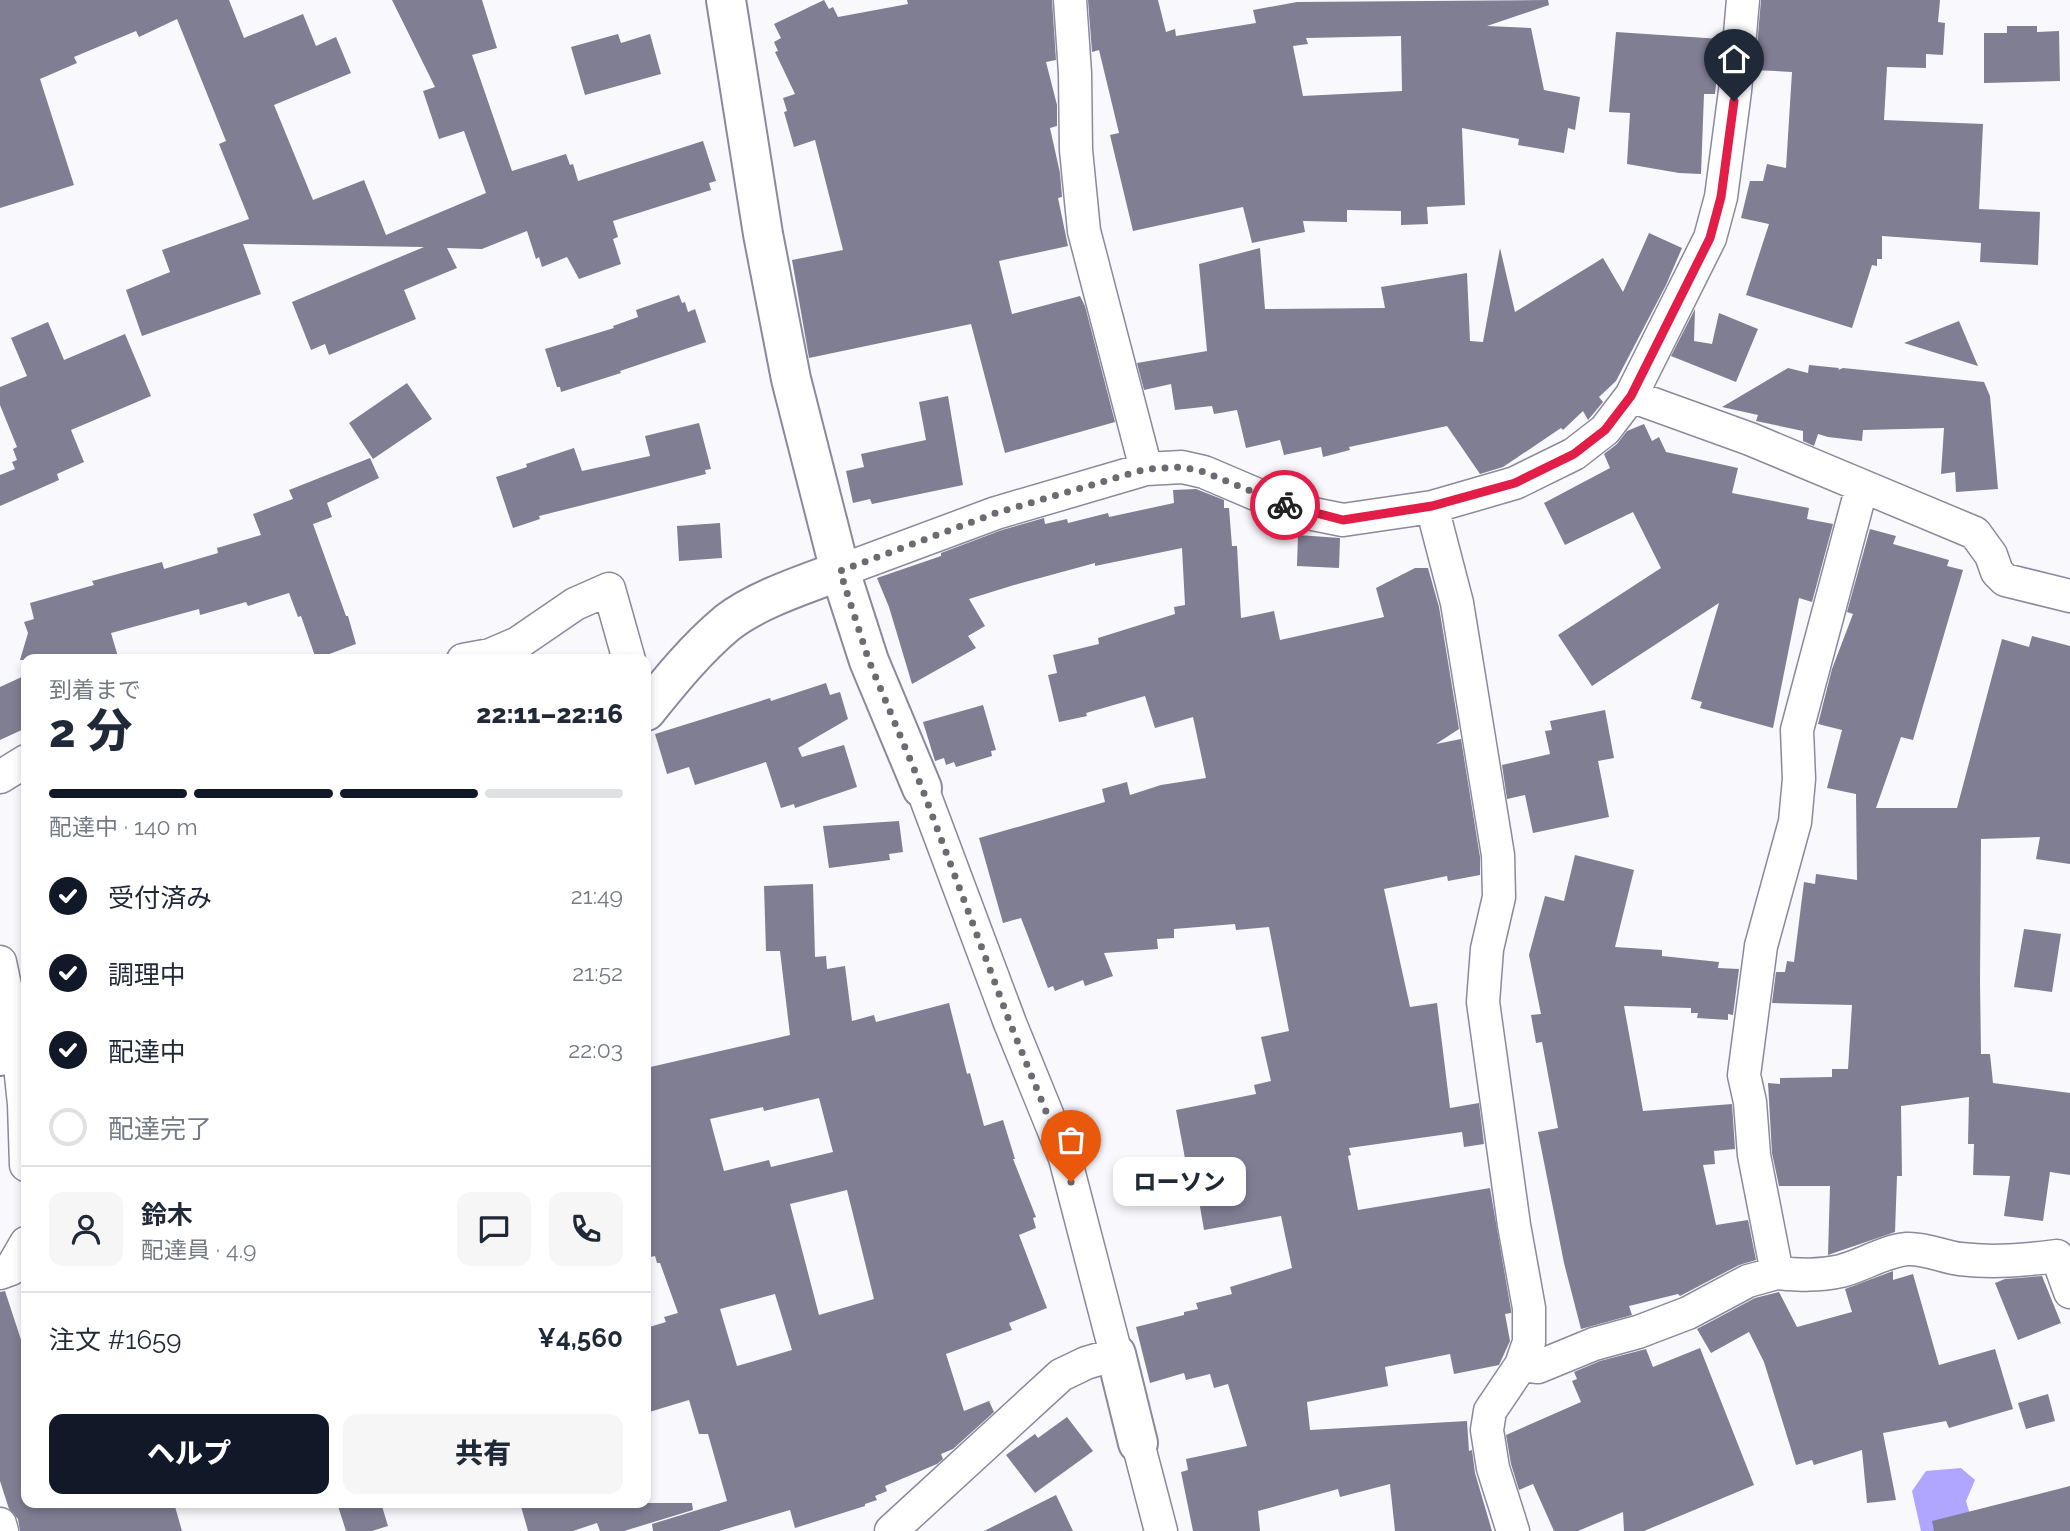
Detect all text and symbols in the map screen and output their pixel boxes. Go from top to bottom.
pin [1704,29,1764,101]
icon: home [1715,40,1753,78]
courier [1250,470,1320,540]
icon: bike [1266,486,1304,524]
text: 到着まで [49,676,141,703]
text: 22:11–22:16 [476,699,623,729]
text: 2 分 [49,704,132,758]
text: 配達中 · 140 m [49,813,198,840]
icon: check [49,877,87,915]
text: 21:49 [571,882,623,909]
text: 受付済み [108,883,212,913]
icon: check [49,954,87,992]
text: 21:52 [572,959,623,986]
text: 調理中 [108,960,186,990]
icon: check [49,1031,87,1069]
text: 22:03 [568,1036,623,1063]
text: 配達中 [108,1037,186,1067]
pin [1041,1110,1101,1182]
text: 配達完了 [108,1114,212,1144]
icon: bag [1052,1121,1090,1159]
callout: ローソン [1113,1158,1246,1206]
text: ローソン [1134,1168,1226,1195]
button: person [49,1192,123,1266]
button: chat [457,1192,531,1266]
button: phone [549,1192,623,1266]
text: 鈴木 [141,1200,193,1230]
text: 配達員 · 4.9 [141,1236,256,1263]
text: ¥4,560 [537,1323,623,1353]
text: 注文 #1659 [49,1325,182,1355]
button: ヘルプ [49,1414,329,1494]
button: 共有 [343,1414,623,1494]

